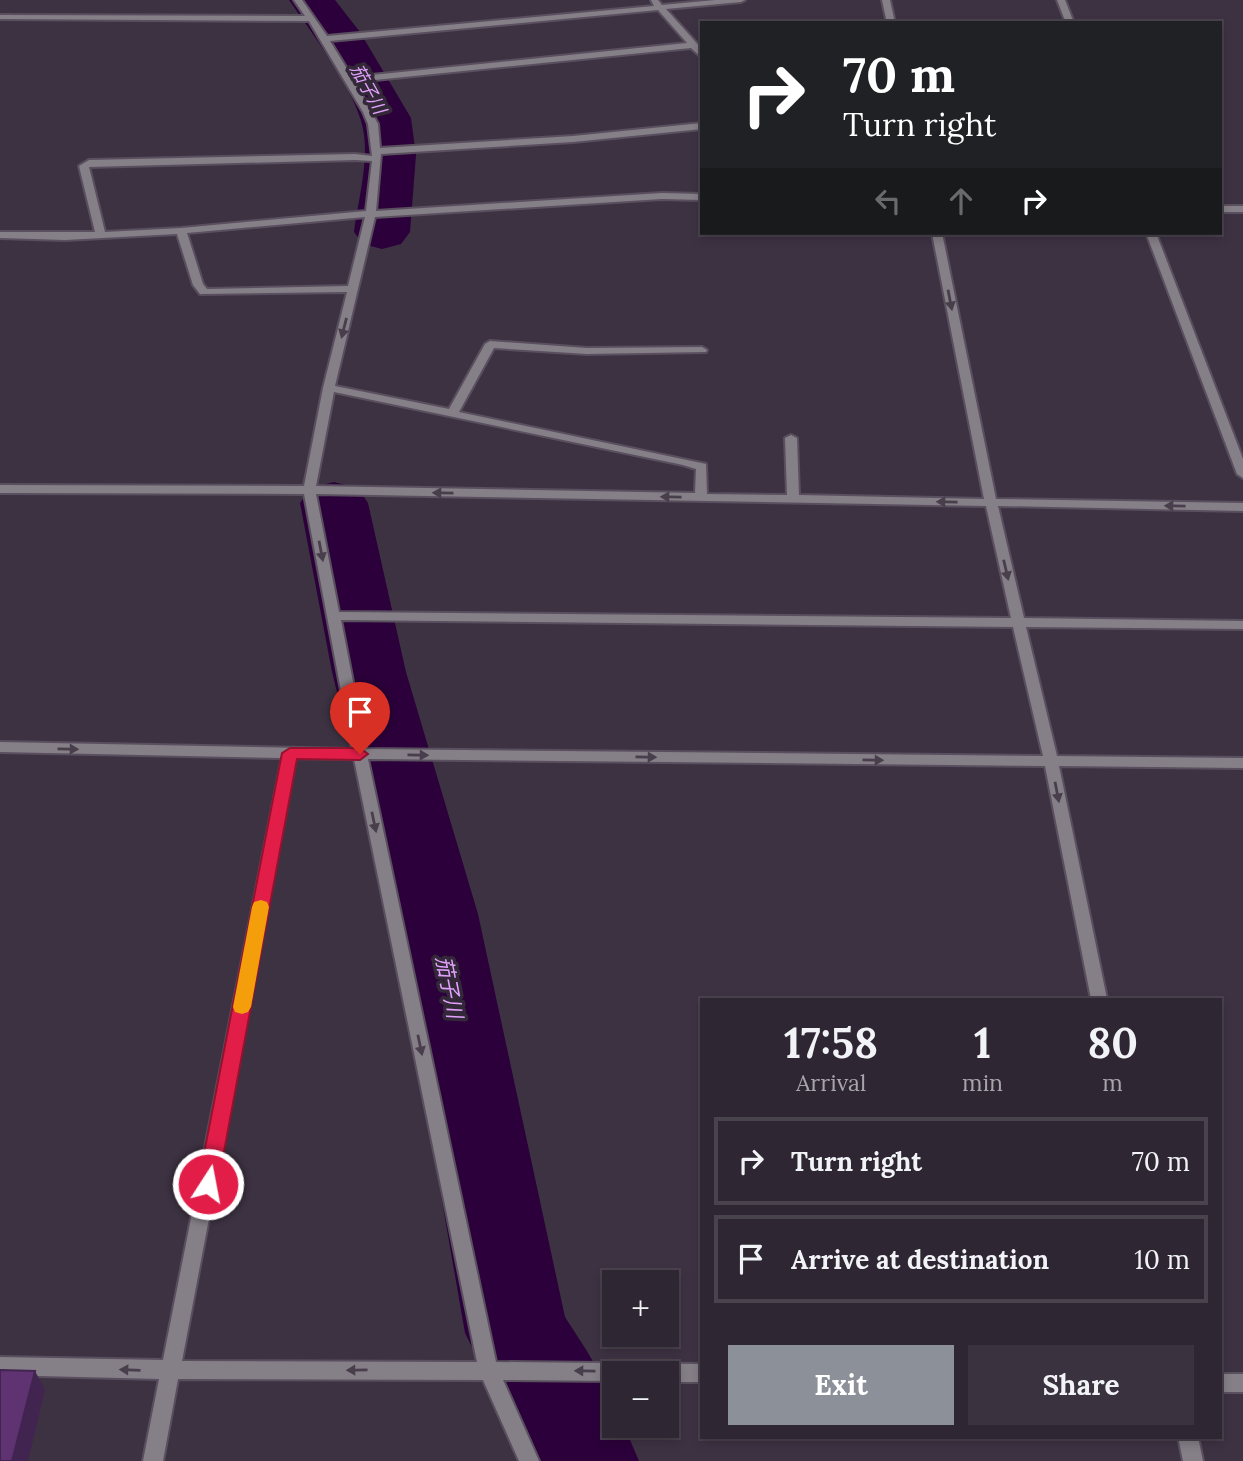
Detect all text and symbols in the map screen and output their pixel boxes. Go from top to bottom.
text: 70 m [843,43,955,105]
icon: right [728,49,819,140]
water label: 茄子川 [345,60,393,120]
text: Turn right [843,104,996,145]
icon: left [869,182,907,220]
icon: ahead [942,182,980,220]
icon: right [1015,182,1053,220]
one-way arrow [945,289,956,311]
one-way arrow [338,317,349,339]
one-way arrow [432,487,454,498]
one-way arrow [660,492,682,503]
one-way arrow [936,496,958,508]
one-way arrow [1164,500,1186,512]
one-way arrow [316,540,327,562]
one-way arrow [1001,559,1012,581]
pin [330,682,390,754]
icon: arrive [341,693,379,731]
one-way arrow [57,743,79,755]
one-way arrow [407,749,429,761]
one-way arrow [635,751,657,763]
one-way arrow [862,754,884,765]
one-way arrow [1052,781,1063,803]
one-way arrow [368,811,379,833]
water label: 茄子川 [430,953,469,1022]
text: 17:58 [784,1016,878,1070]
text: 1 [974,1016,991,1070]
text: 80 [1087,1016,1138,1070]
one-way arrow [415,1034,426,1056]
text: Arrival [796,1068,866,1097]
text: min [962,1068,1003,1097]
text: m [1102,1068,1123,1097]
icon: right [732,1142,770,1180]
text: Turn right [791,1145,922,1178]
text: 70 m [1132,1145,1190,1178]
position arrow [171,1147,245,1221]
icon: arrive [732,1240,770,1278]
text: Arrive at destination [791,1243,1049,1276]
text: 10 m [1134,1243,1190,1276]
map controls [602,1270,679,1438]
button: + [602,1270,679,1347]
button: Exit [728,1345,954,1425]
button: Share [968,1345,1194,1425]
button: − [602,1361,679,1438]
one-way arrow [346,1364,368,1376]
one-way arrow [118,1365,140,1376]
one-way arrow [573,1365,595,1376]

